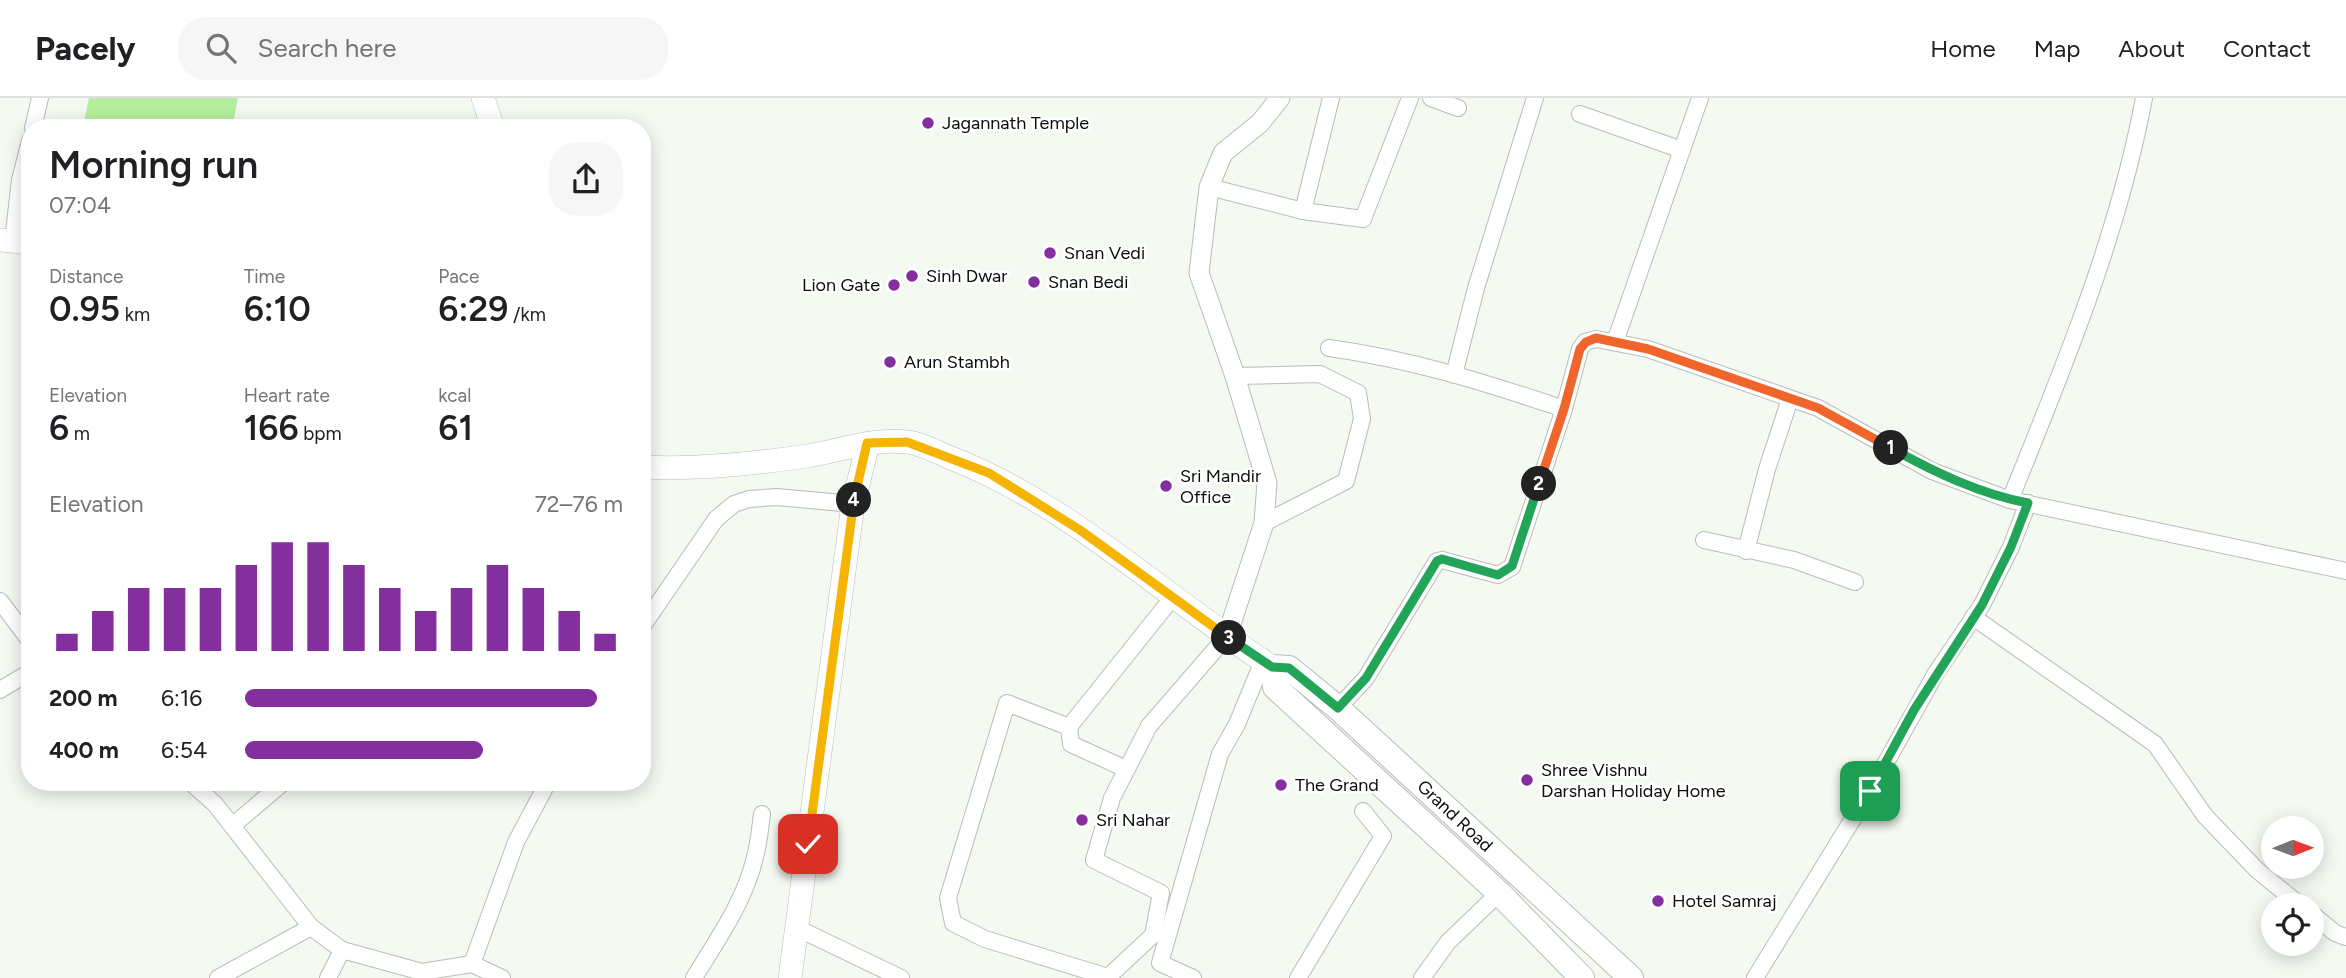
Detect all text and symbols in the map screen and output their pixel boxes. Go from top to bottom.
search box [178,17,668,80]
text: Pacely [35,29,136,68]
icon: search [202,29,240,67]
text: Search here [258,32,397,64]
text: Home [1930,34,1996,63]
text: Map [2034,34,2080,63]
text: About [2118,34,2185,63]
text: Contact [2223,34,2311,63]
place label: Jagannath Temple [942,112,1089,134]
marker: Jagannath Temple [920,115,936,131]
text: Morning run [49,142,258,188]
button: share [549,142,623,216]
text: 07:04 [49,191,111,219]
place label: Snan Vedi [1064,242,1145,264]
marker: Snan Vedi [1042,245,1058,261]
text: Distance [49,265,123,288]
text: Time [244,265,285,288]
text: Pace [438,265,479,288]
place label: Sinh Dwar [926,265,1007,287]
marker: Sinh Dwar [904,268,920,284]
place label: Snan Bedi [1048,271,1128,293]
place label: Lion Gate [802,274,880,296]
marker: Snan Bedi [1026,274,1042,290]
marker: Lion Gate [886,277,902,293]
text: 0.95 [49,288,120,330]
text: 6:10 [244,288,311,330]
text: 6:29 [438,288,508,330]
text: km [120,303,150,326]
text: /km [508,303,546,326]
place label: Arun Stambh [904,351,1010,373]
marker: Arun Stambh [882,354,898,370]
text: Elevation [49,384,127,407]
text: Heart rate [244,384,330,407]
text: kcal [438,384,472,407]
text: 6 [49,407,69,449]
text: 166 [244,407,299,449]
text: 61 [438,407,473,449]
text: m [69,422,90,445]
text: bpm [299,422,342,445]
pin: 1 [1874,430,1909,466]
text: 1 [1886,436,1895,459]
place label: Sri Mandir Office [1180,465,1261,508]
pin: 2 [1522,466,1556,502]
text: 2 [1533,472,1544,495]
marker: Sri Mandir Office [1158,478,1174,494]
pin: 4 [836,482,872,518]
text: 4 [847,488,860,511]
text: Elevation [49,490,144,518]
text: 72–76 m [535,490,623,518]
pin: 3 [1212,620,1246,656]
text: 3 [1223,626,1234,649]
text: 200 m [49,684,118,712]
text: 6:16 [161,684,202,712]
text: 400 m [49,736,119,764]
text: 6:54 [161,736,207,764]
place label: Shree Vishnu Darshan Holiday Home [1541,759,1726,802]
pin [1840,761,1900,821]
marker: Shree Vishnu Darshan Holiday Home [1519,772,1535,788]
icon: arrive [1851,772,1889,810]
place label: The Grand [1295,774,1379,796]
street label: Grand Road [1413,775,1497,857]
marker: The Grand [1273,777,1289,793]
place label: Sri Nahar [1096,809,1170,831]
marker: Sri Nahar [1074,812,1090,828]
pin [778,814,838,874]
north arrow [2261,816,2324,878]
map controls [2261,816,2324,956]
icon: check [789,825,827,863]
place label: Hotel Samraj [1672,890,1777,912]
marker: Hotel Samraj [1650,893,1666,909]
button: locate [2261,893,2324,956]

